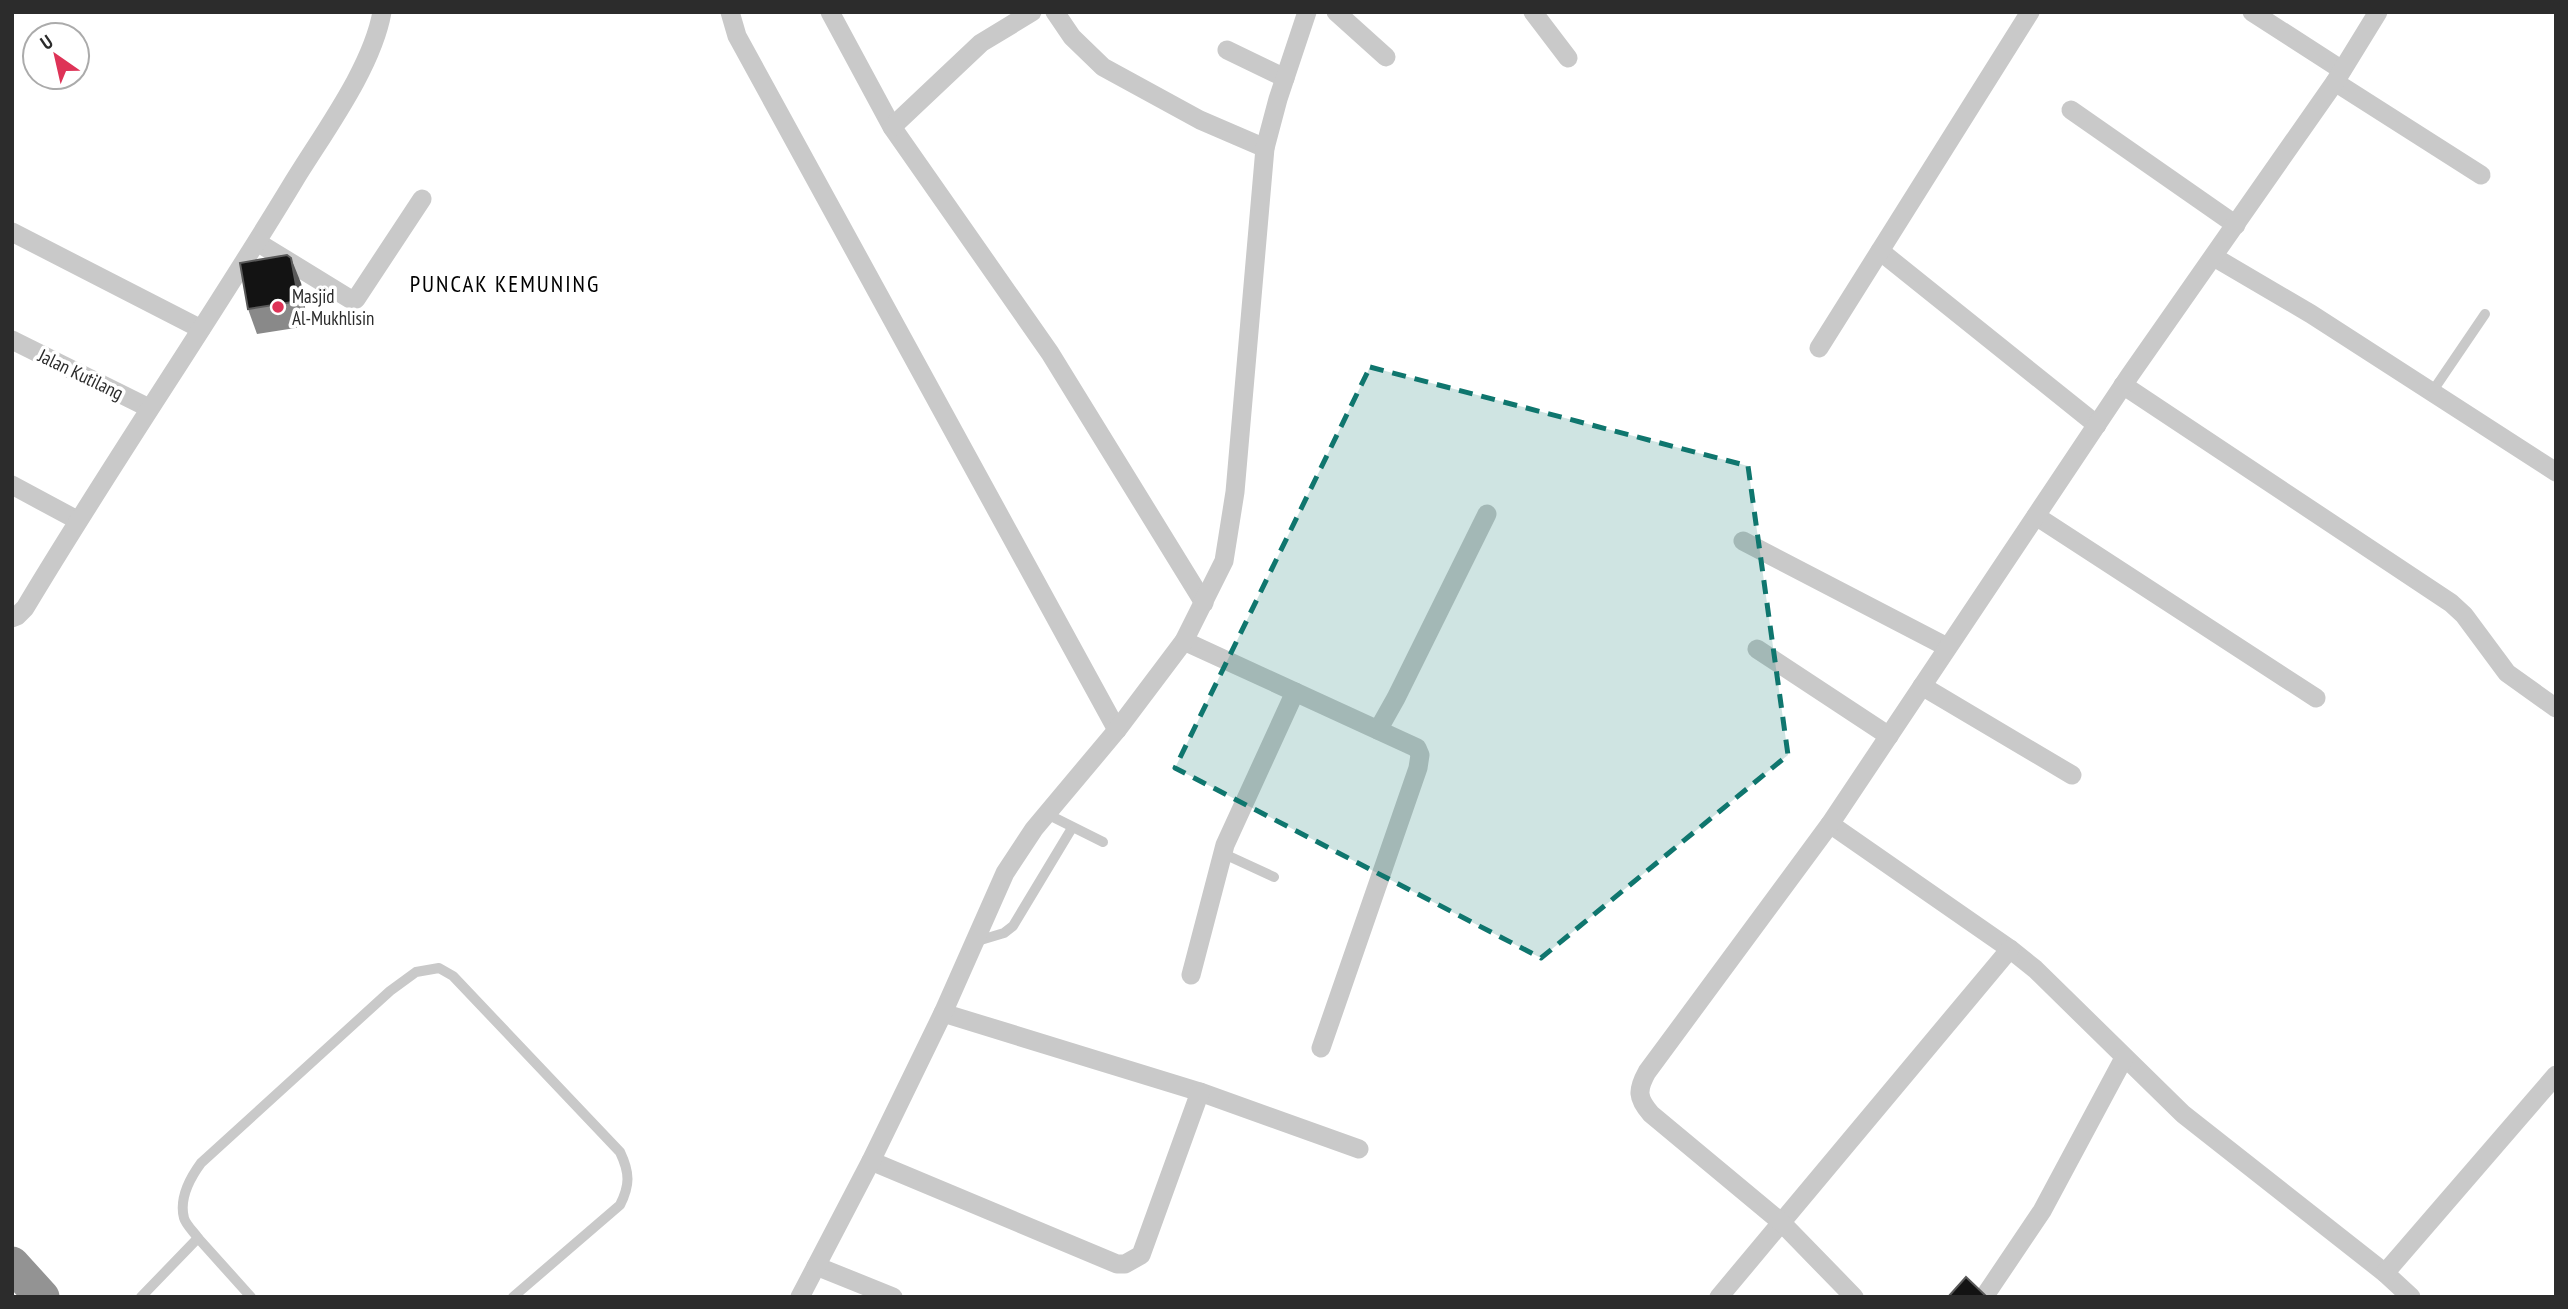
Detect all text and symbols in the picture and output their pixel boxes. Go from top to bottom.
north arrow [21,21,91,91]
text: U [36,29,57,55]
district label: PUNCAK KEMUNING [410,269,600,298]
place label: Masjid Al-Mukhlisin [292,284,374,330]
marker: Masjid Al-Mukhlisin [270,299,286,315]
street label: Jalan Kutilang [34,343,127,405]

